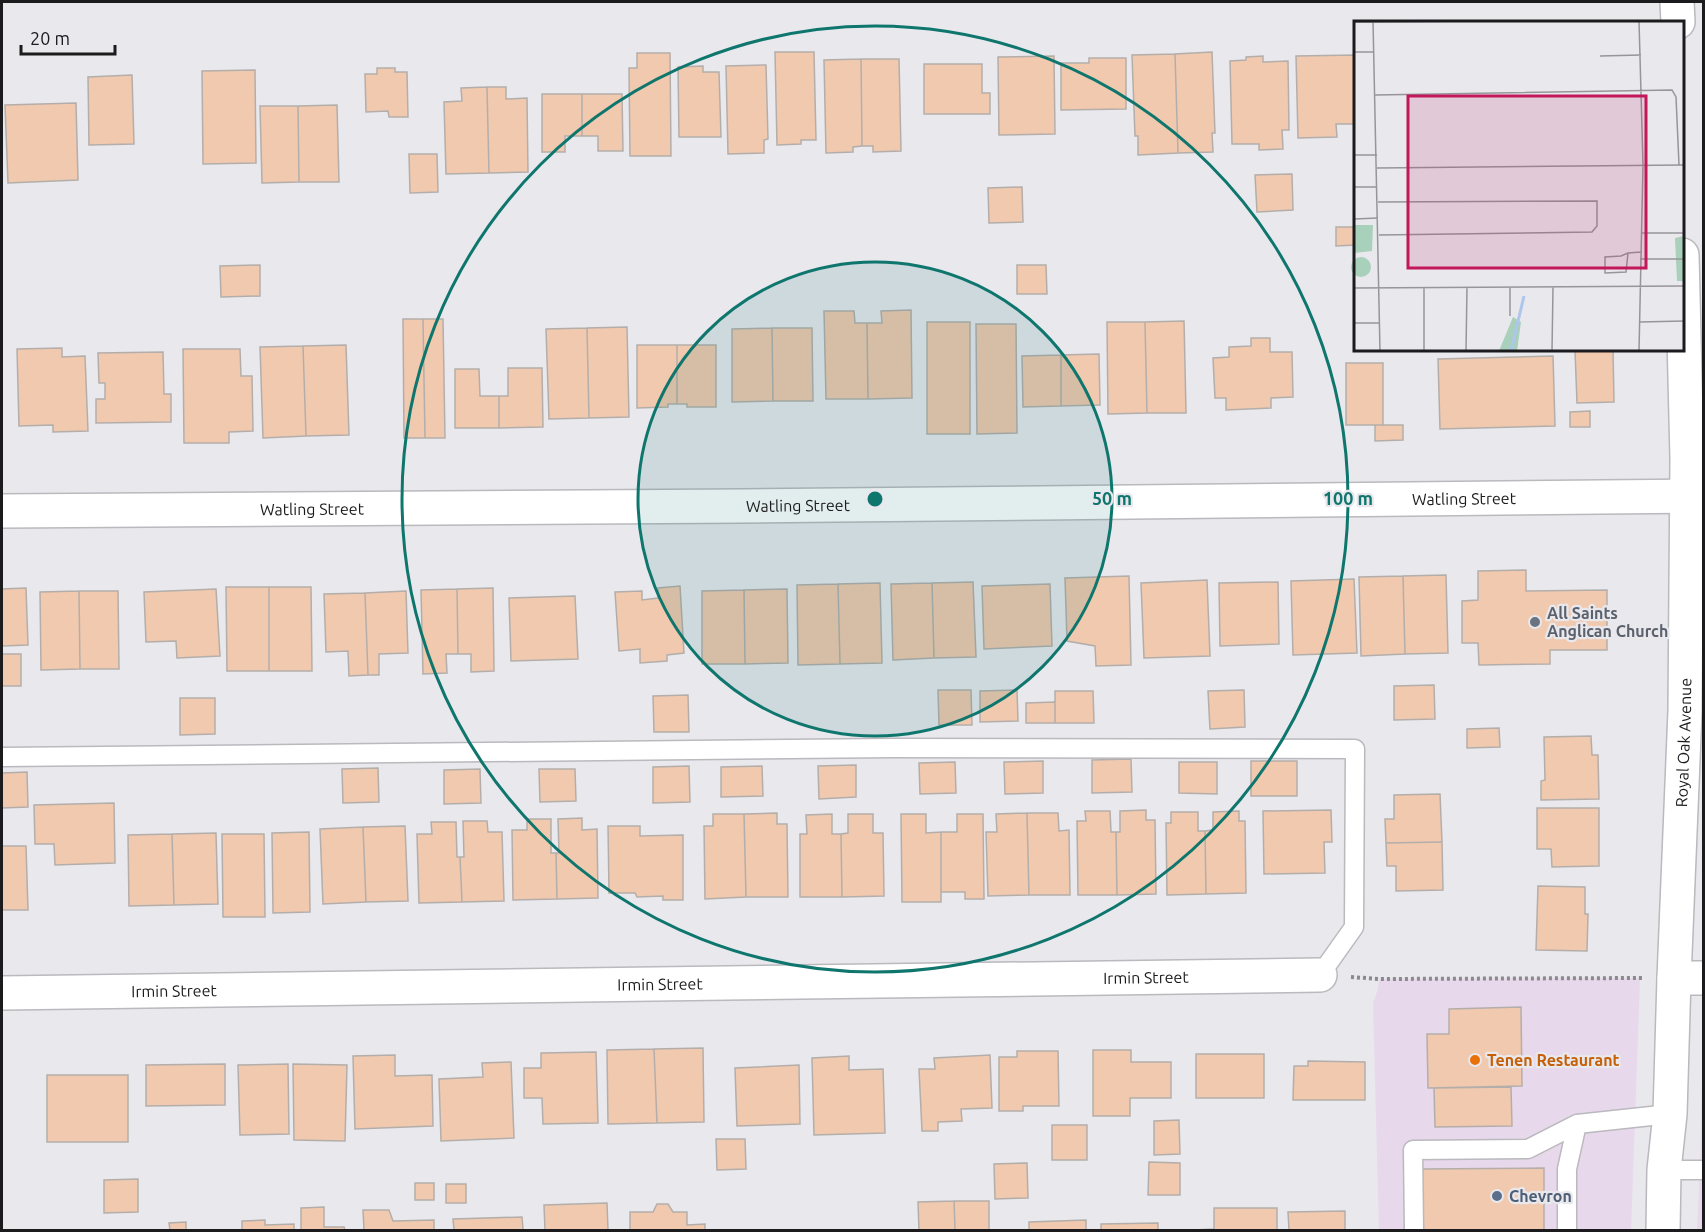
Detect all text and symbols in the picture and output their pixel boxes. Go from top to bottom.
scale bar [21,18,116,56]
inset map [1354,21,1684,351]
text: 20 m [30,28,70,48]
text: 50 m [1092,488,1132,508]
text: 100 m [1323,488,1373,508]
centre of rings [865,489,885,509]
street label: Watling Street [1412,489,1517,508]
street label: Watling Street [746,496,851,515]
street label: Watling Street [260,500,365,518]
place label: All Saints Anglican Church [1547,604,1668,640]
marker: All Saints Anglican Church [1528,615,1542,629]
street label: Royal Oak Avenue [1672,678,1694,808]
street label: Irmin Street [1103,968,1189,987]
street label: Irmin Street [617,974,703,994]
street label: Irmin Street [131,981,218,1000]
place label: Tenen Restaurant [1487,1051,1620,1069]
marker: Tenen Restaurant [1468,1053,1482,1067]
place label: Chevron [1509,1187,1572,1205]
marker: Chevron [1490,1189,1504,1203]

